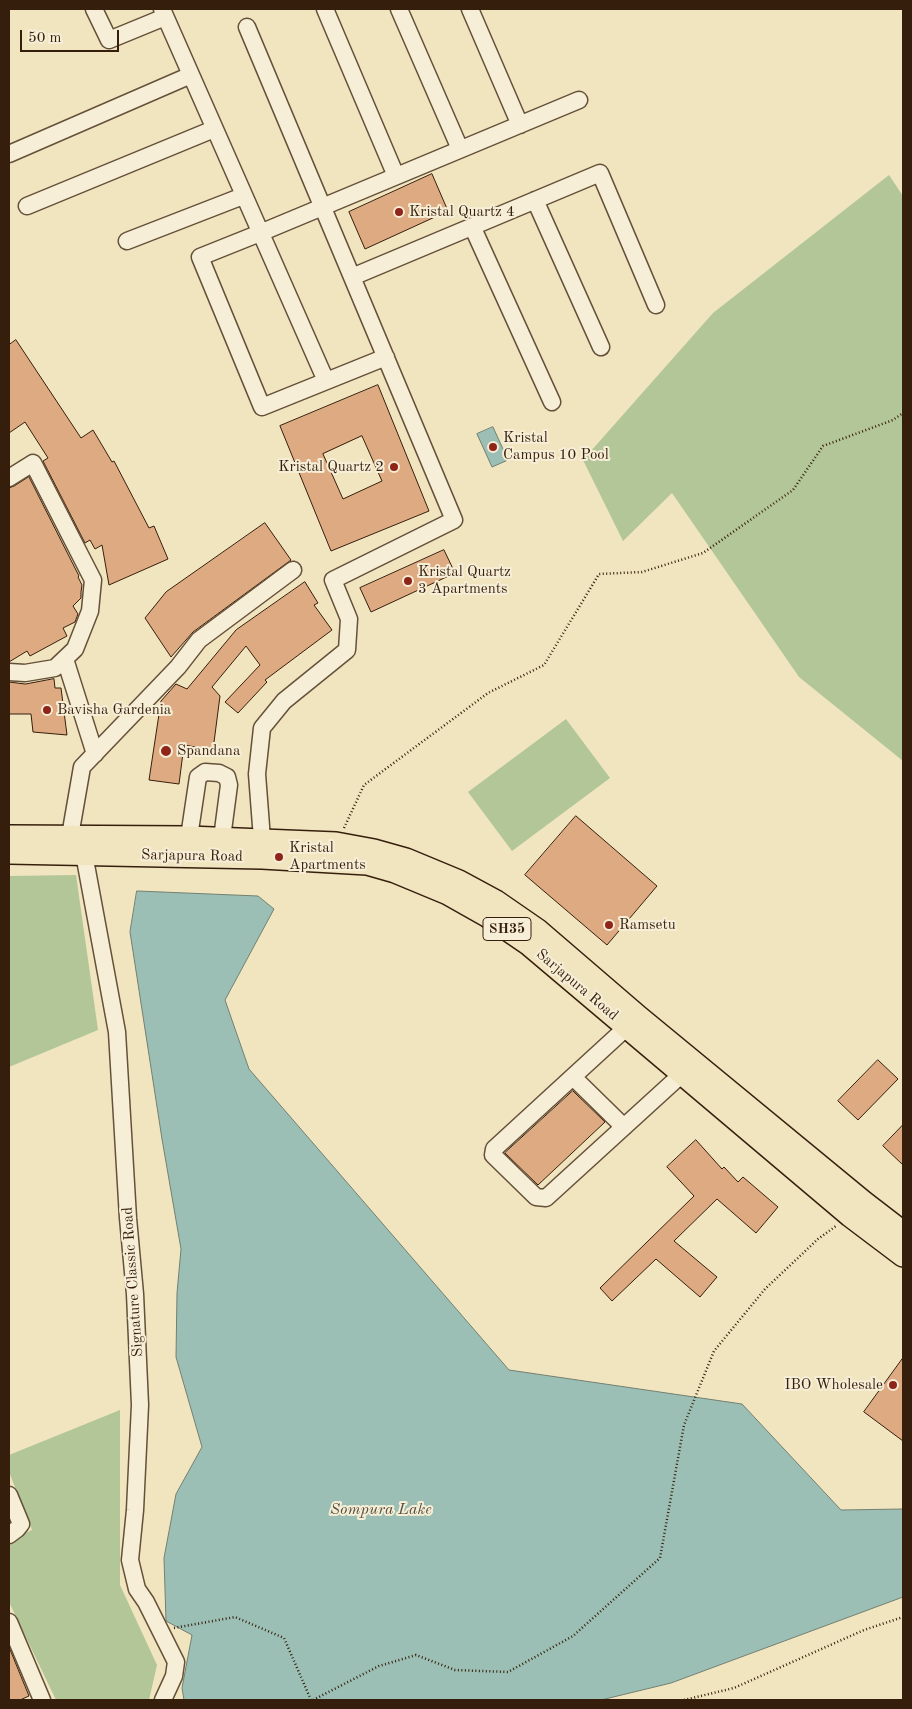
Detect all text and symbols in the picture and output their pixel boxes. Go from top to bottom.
scale bar [22,20,121,52]
text: 50 m [28,31,62,46]
place label: Kristal Quartz 4 [409,203,515,221]
marker: Kristal Quartz 4 [393,206,405,218]
place label: Kristal Campus 10 Pool [503,429,609,464]
marker: Kristal Campus 10 Pool [487,441,499,453]
place label: Kristal Quartz 2 [278,458,384,476]
marker: Kristal Quartz 2 [388,461,400,473]
place label: Kristal Quartz 3 Apartments [418,563,511,598]
marker: Kristal Quartz 3 Apartments [402,575,414,587]
place label: Bavisha Gardenia [57,701,171,719]
marker: Bavisha Gardenia [41,704,53,716]
place label: Spandana [177,742,240,760]
marker: Spandana [159,744,173,758]
place label: Kristal Apartments [289,839,366,874]
street label: Sarjapura Road [141,846,243,866]
marker: Kristal Apartments [273,851,285,863]
place label: Ramsetu [619,916,676,934]
road number: SH35 [483,918,531,941]
marker: Ramsetu [603,919,615,931]
street label: Sarjapura Road [532,945,622,1025]
street label: Signature Classic Road [119,1206,147,1358]
place label: IBO Wholesale [785,1376,883,1394]
marker: IBO Wholesale [887,1379,899,1391]
water label: Sompura Lake [330,1500,432,1520]

